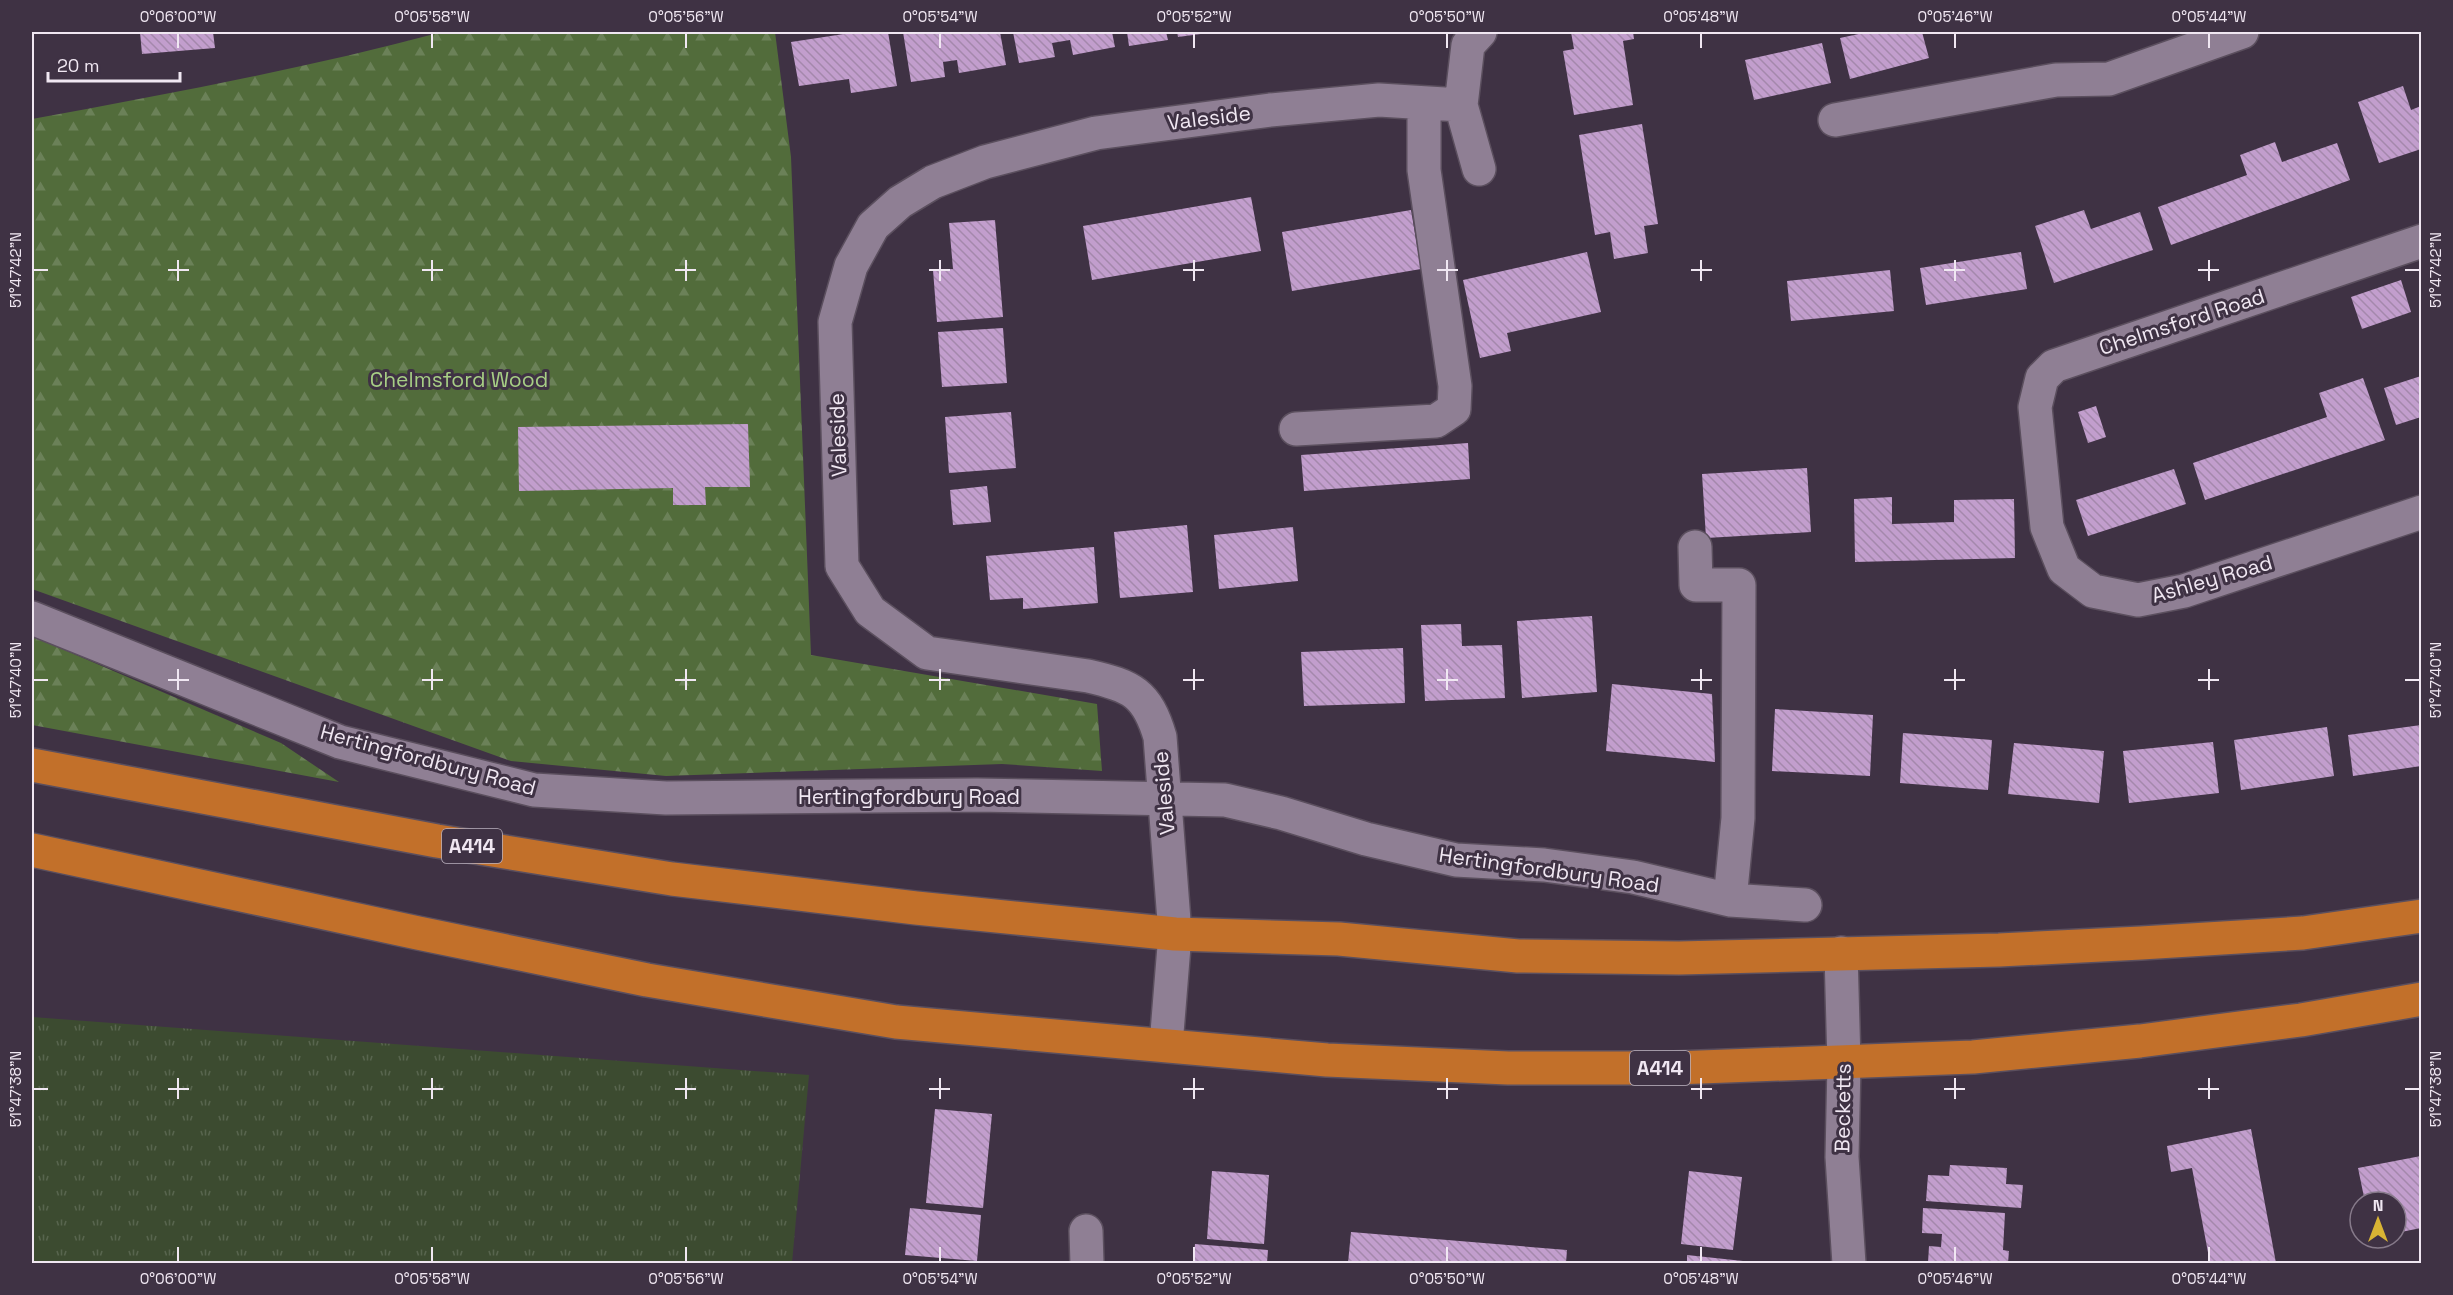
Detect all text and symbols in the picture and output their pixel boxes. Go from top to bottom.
text: 0°06'00"W [140,7,216,26]
text: 0°05'58"W [394,7,470,26]
text: 0°05'56"W [648,7,724,26]
text: 0°05'54"W [902,7,978,26]
text: 0°05'52"W [1156,7,1232,26]
text: 0°05'50"W [1409,7,1485,26]
text: 0°05'48"W [1663,7,1739,26]
text: 0°05'46"W [1917,7,1993,26]
text: 0°05'44"W [2172,7,2246,26]
scale bar [48,45,180,83]
text: 20 m [57,54,100,77]
street label: Valeside [1166,99,1252,136]
text: 51°47'42"N [6,232,25,308]
text: 51°47'42"N [2426,232,2445,308]
street label: Chelmsford Road [2096,282,2268,361]
park label: Chelmsford Wood [370,366,548,393]
street label: Valeside [823,393,852,478]
street label: Ashley Road [2148,548,2275,609]
text: 51°47'40"N [6,642,25,718]
text: 51°47'40"N [2426,642,2445,718]
street label: Hertingfordbury Road [317,718,539,801]
street label: Valeside [1146,750,1181,836]
street label: Hertingfordbury Road [798,783,1020,810]
road number: A414 [442,829,502,863]
street label: Hertingfordbury Road [1437,841,1661,898]
text: 51°47'38"N [6,1051,25,1127]
road number: A414 [1630,1051,1690,1085]
text: 51°47'38"N [2426,1051,2445,1127]
street label: Becketts [1828,1063,1857,1153]
north arrow [2348,1190,2408,1250]
text: N [2373,1195,2383,1216]
text: 0°06'00"W [140,1269,216,1288]
text: 0°05'58"W [394,1269,470,1288]
text: 0°05'56"W [648,1269,724,1288]
text: 0°05'54"W [902,1269,978,1288]
text: 0°05'52"W [1156,1269,1232,1288]
text: 0°05'50"W [1409,1269,1485,1288]
text: 0°05'48"W [1663,1269,1739,1288]
text: 0°05'46"W [1917,1269,1993,1288]
text: 0°05'44"W [2172,1269,2246,1288]

